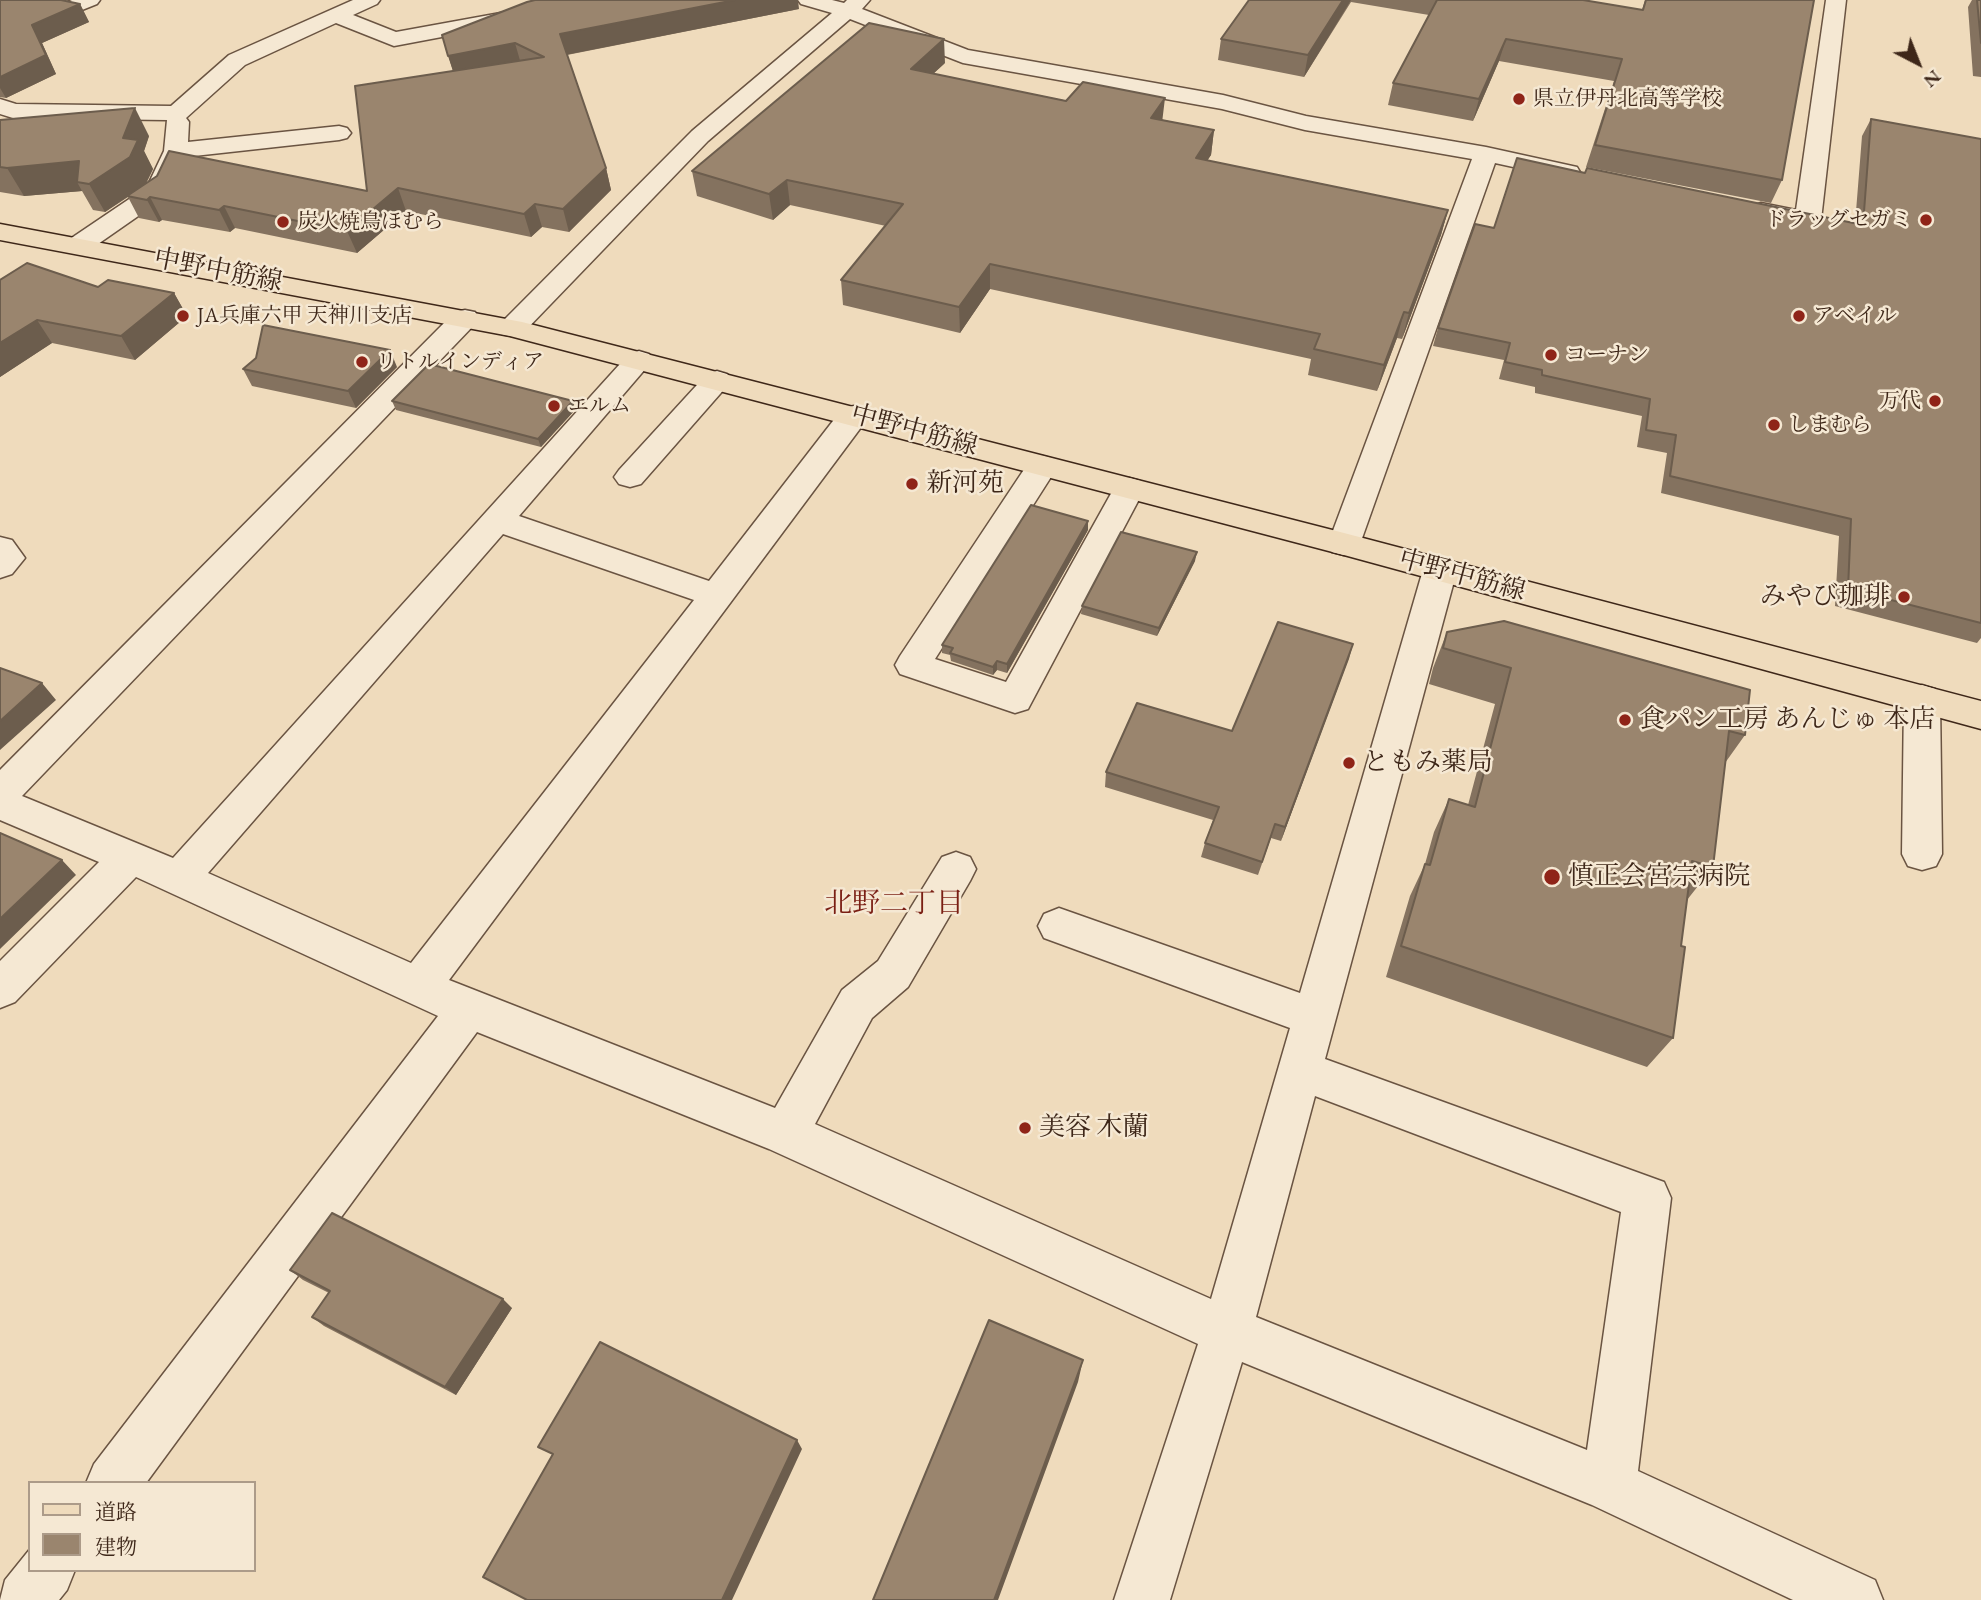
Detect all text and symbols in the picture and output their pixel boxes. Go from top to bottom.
north arrow [1883,28,1953,98]
text: N [1918,65,1946,93]
place label: 県立伊丹北高等学校 [1533,86,1722,112]
marker: 県立伊丹北高等学校 [1511,91,1527,107]
place label: ドラッグセガミ [1765,207,1912,233]
place label: 炭火焼鳥ほむら [297,209,444,235]
marker: ドラッグセガミ [1918,212,1934,228]
marker: 炭火焼鳥ほむら [275,214,291,230]
street label: 中野中筋線 [151,243,285,299]
place label: JA兵庫六甲 天神川支店 [197,303,412,329]
place label: アベイル [1813,303,1897,329]
marker: JA兵庫六甲 天神川支店 [175,308,191,324]
marker: アベイル [1791,308,1807,324]
place label: コーナン [1565,342,1649,368]
marker: コーナン [1543,347,1559,363]
place label: リトルインディア [376,349,544,375]
marker: リトルインディア [354,354,370,370]
place label: 万代 [1879,388,1921,414]
place label: エルム [568,393,631,419]
marker: 万代 [1927,393,1943,409]
marker: エルム [546,398,562,414]
street label: 中野中筋線 [847,399,981,463]
place label: しまむら [1788,412,1872,438]
marker: しまむら [1766,417,1782,433]
place label: 新河苑 [926,468,1004,500]
marker: 新河苑 [904,476,920,492]
street label: 中野中筋線 [1395,544,1529,608]
place label: みやび珈琲 [1760,581,1890,613]
marker: みやび珈琲 [1896,589,1912,605]
place label: 食パン工房 あんじゅ 本店 [1639,704,1935,736]
marker: 食パン工房 あんじゅ 本店 [1617,712,1633,728]
place label: ともみ薬局 [1363,747,1493,779]
marker: ともみ薬局 [1341,755,1357,771]
place label: 慎正会宮宗病院 [1568,861,1750,893]
marker: 慎正会宮宗病院 [1542,867,1562,887]
district label: 北野二丁目 [824,887,964,921]
place label: 美容 木蘭 [1039,1112,1148,1144]
marker: 美容 木蘭 [1017,1120,1033,1136]
legend [28,1481,256,1572]
text: 道路 [95,1498,137,1525]
text: 建物 [95,1533,137,1560]

